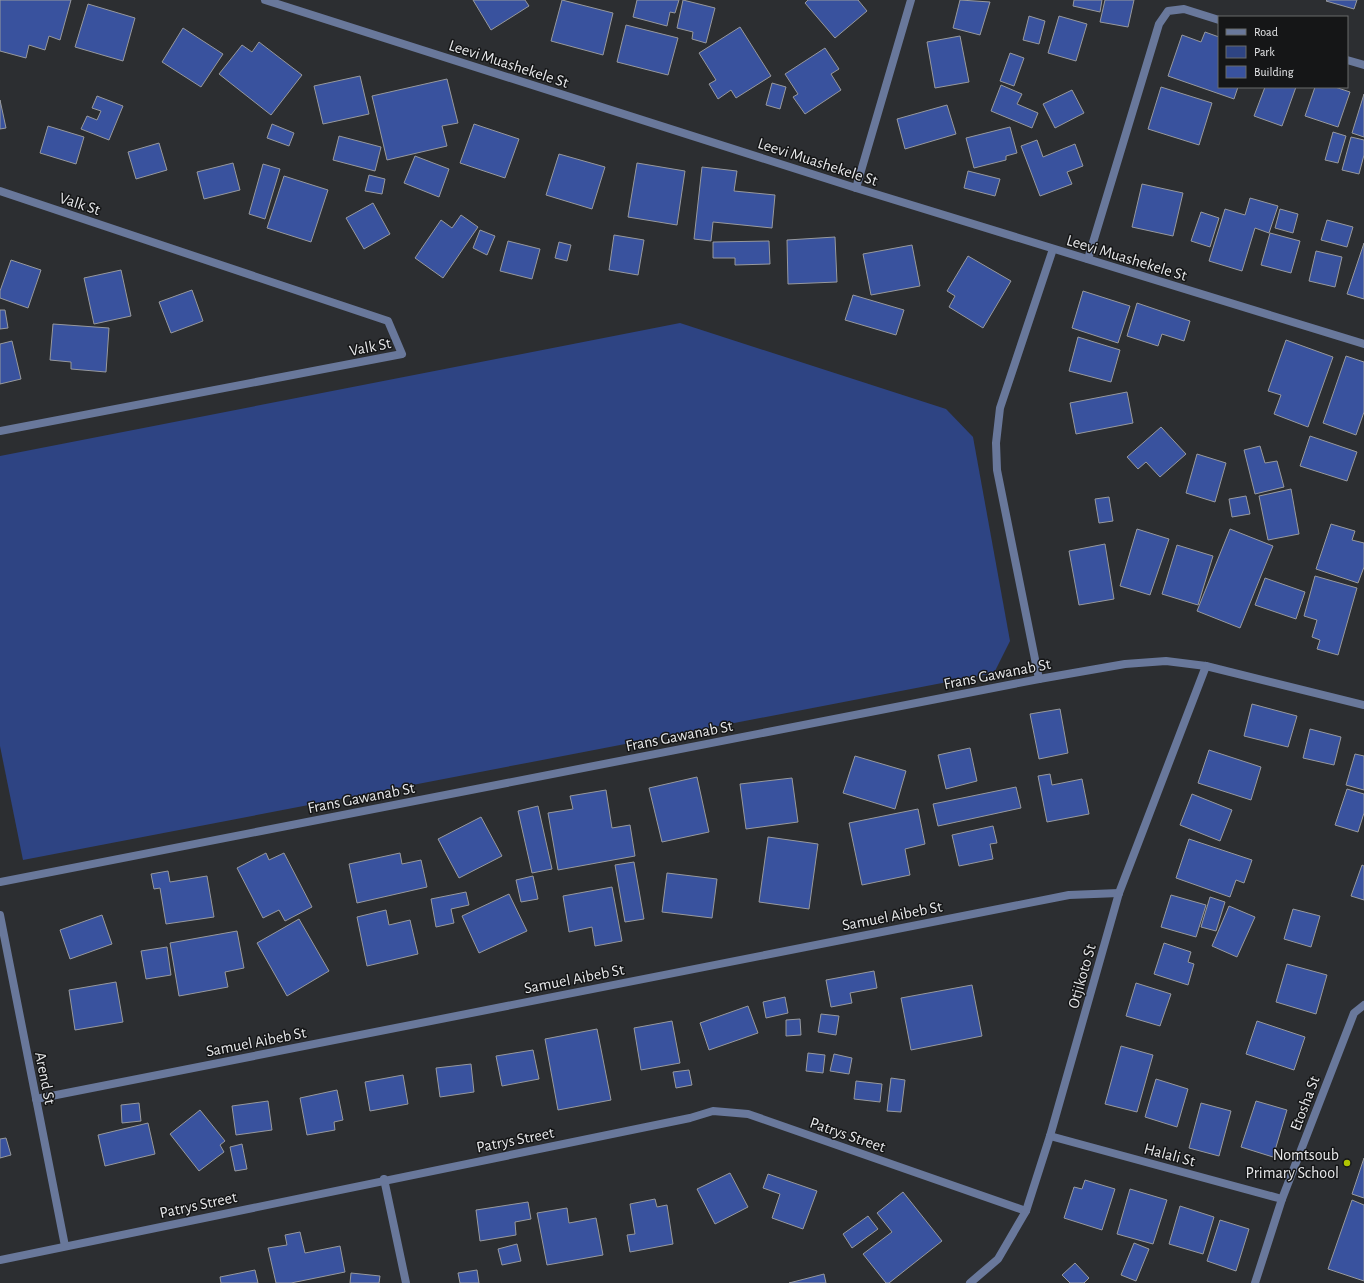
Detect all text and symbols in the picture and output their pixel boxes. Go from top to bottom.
legend [1218,16,1348,88]
text: Road [1254,26,1278,38]
street label: Leevi Muashekele St [447,37,571,91]
text: Park [1254,46,1275,58]
text: Building [1254,66,1294,78]
street label: Leevi Muashekele St [756,135,880,189]
street label: Valk St [57,190,102,218]
street label: Leevi Muashekele St [1065,232,1189,284]
street label: Valk St [348,335,392,359]
street label: Frans Gawanab St [942,656,1052,692]
street label: Frans Gawanab St [624,718,734,754]
street label: Frans Gawanab St [306,780,416,816]
street label: Samuel Aibeb St [841,898,944,934]
street label: Otjikoto St [1065,942,1100,1011]
street label: Samuel Aibeb St [523,961,626,997]
street label: Samuel Aibeb St [205,1024,308,1060]
street label: Arend St [32,1050,58,1106]
street label: Etosha St [1287,1074,1323,1133]
street label: Patrys Street [807,1115,888,1156]
street label: Patrys Street [475,1125,556,1156]
street label: Halali St [1142,1140,1197,1169]
place label: Nomtsoub Primary School [1246,1147,1339,1182]
marker: Nomtsoub Primary School [1342,1158,1352,1168]
street label: Patrys Street [158,1189,239,1222]

